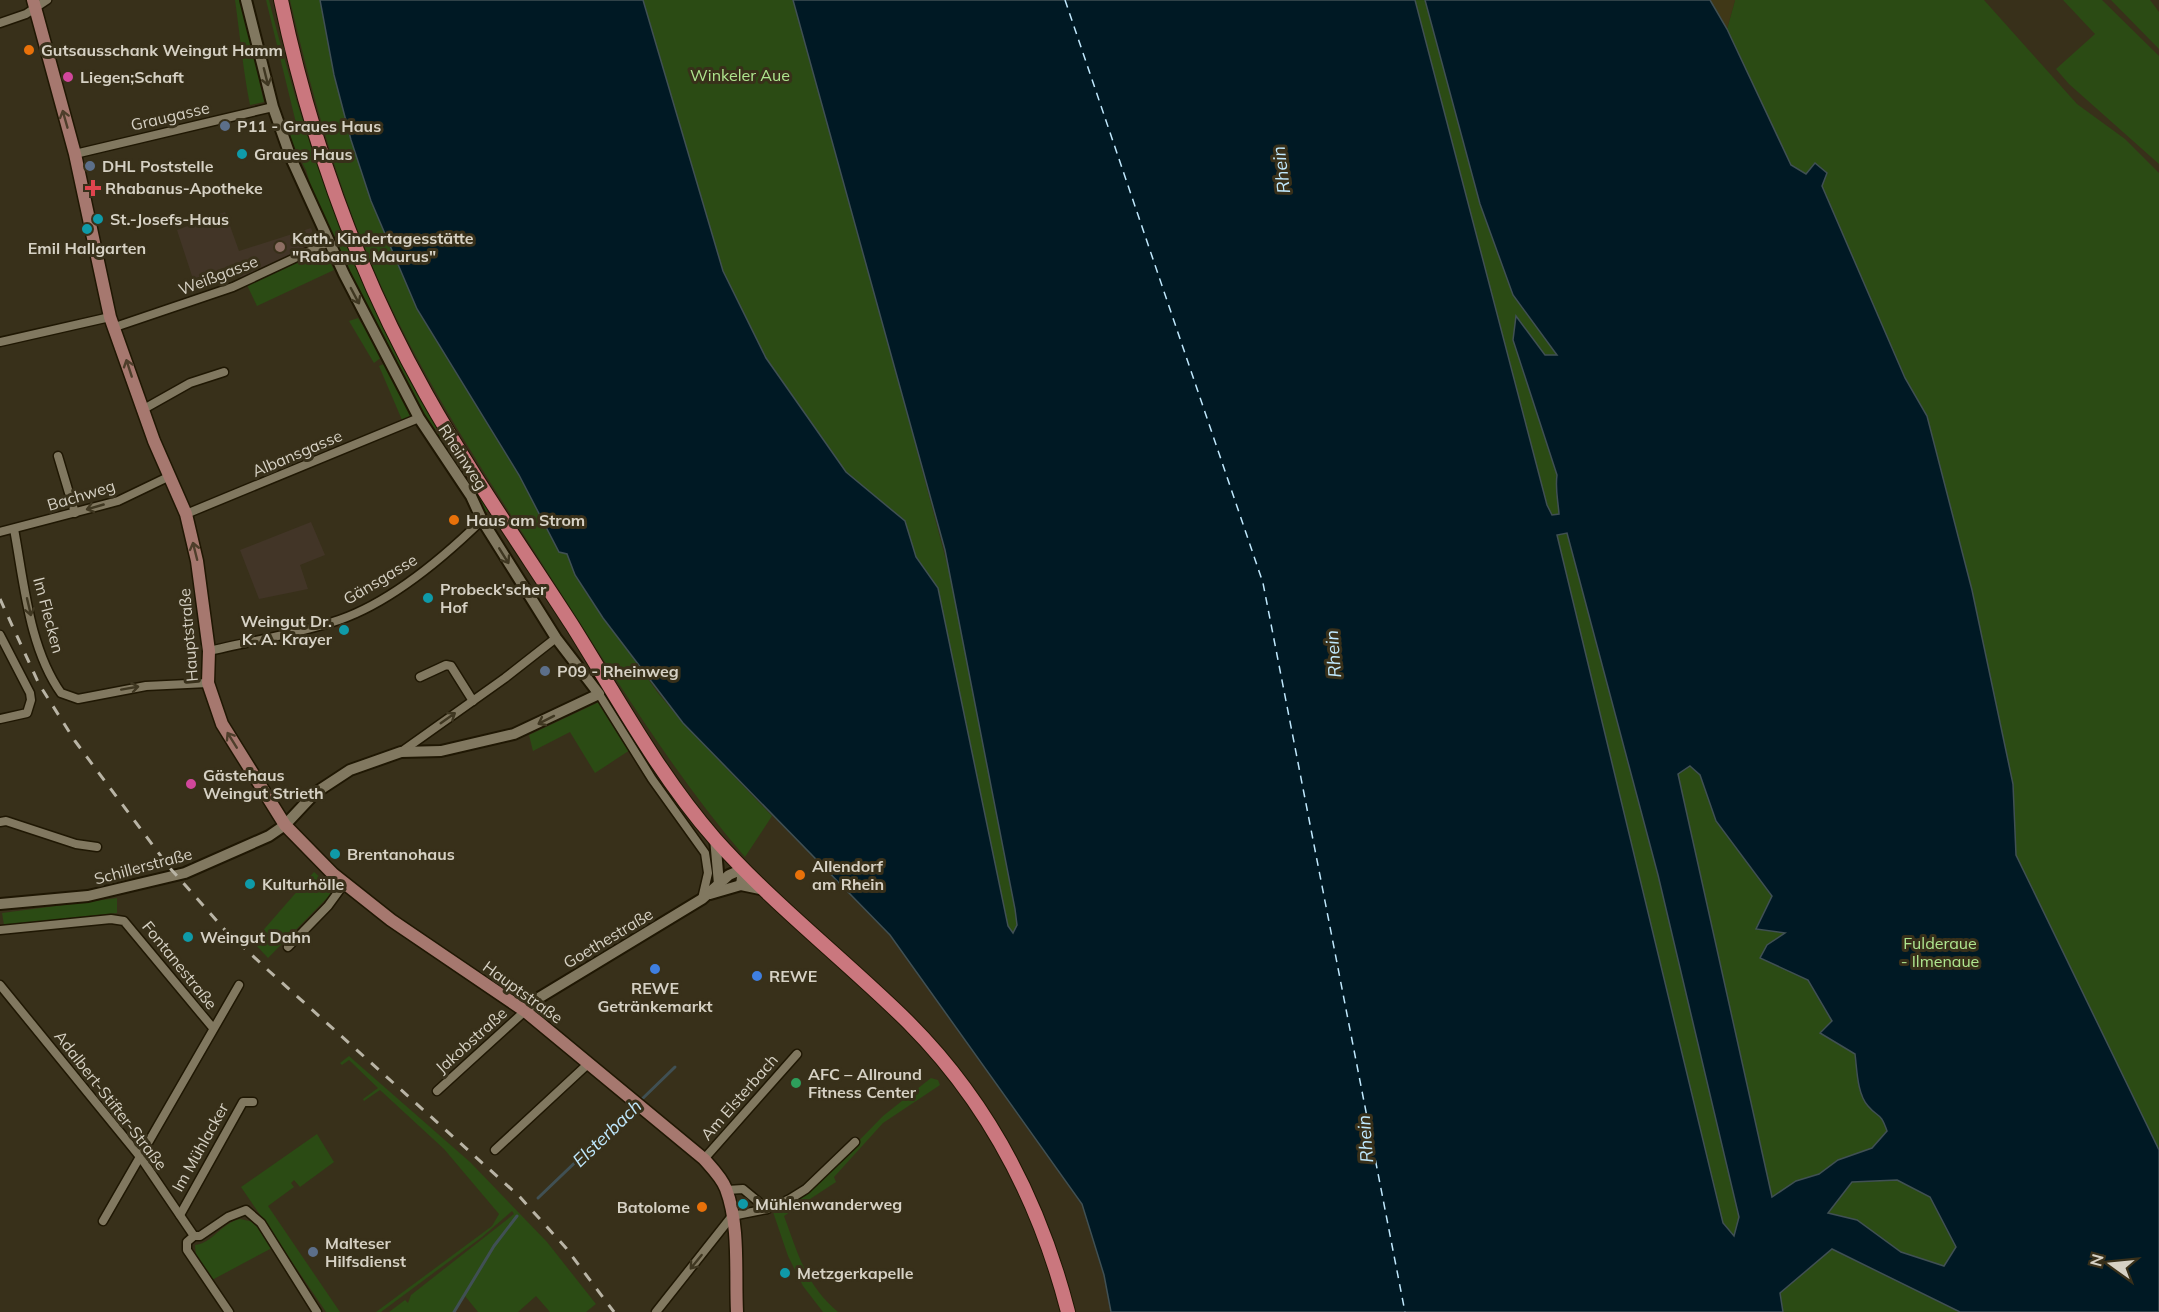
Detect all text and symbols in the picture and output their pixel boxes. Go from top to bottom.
place label: Gutsausschank Weingut Hamm [41,40,283,60]
marker: Gutsausschank Weingut Hamm [22,43,36,57]
park label: Winkeler Aue [690,65,790,85]
place label: Liegen;Schaft [80,67,184,87]
one-way arrow [260,67,272,86]
marker: Liegen;Schaft [61,70,75,84]
street label: Graugasse [129,97,211,135]
one-way arrow [59,110,71,129]
place label: P11 - Graues Haus [237,116,381,136]
marker: P11 - Graues Haus [218,119,232,133]
place label: Graues Haus [254,144,353,164]
water label: Rhein [1267,145,1295,195]
marker: Graues Haus [235,147,249,161]
place label: DHL Poststelle [102,156,214,176]
marker: DHL Poststelle [83,159,97,173]
place label: Rhabanus-Apotheke [105,178,263,198]
marker: Rhabanus-Apotheke [86,181,100,195]
place label: St.-Josefs-Haus [110,209,229,229]
marker: St.-Josefs-Haus [91,212,105,226]
marker: Emil Hallgarten [80,222,94,236]
place label: Kath. Kindertagesstätte "Rabanus Maurus" [292,228,474,266]
place label: Emil Hallgarten [28,238,146,258]
marker: Kath. Kindertagesstätte "Rabanus Maurus" [273,240,287,254]
street label: Weißgasse [176,251,260,299]
one-way arrow [349,287,361,304]
one-way arrow [122,359,133,378]
street label: Rheinweg [434,420,492,494]
street label: Albansgasse [249,425,345,481]
street label: Bachweg [45,475,117,515]
one-way arrow [86,502,105,513]
place label: Haus am Strom [466,510,585,530]
marker: Haus am Strom [447,513,461,527]
one-way arrow [189,542,201,561]
one-way arrow [498,547,510,563]
street label: Gänsgasse [340,549,420,609]
street label: Im Flecken [29,575,69,655]
place label: Probeck'scher Hof [440,579,547,617]
street label: Hauptstraße [174,587,202,683]
marker: Probeck'scher Hof [421,591,435,605]
one-way arrow [24,597,36,616]
place label: Weingut Dr. K. A. Krayer [240,611,333,649]
marker: Weingut Dr. K. A. Krayer [337,623,351,637]
water label: Rhein [1320,629,1346,679]
place label: P09 - Rheinweg [557,661,679,681]
marker: P09 - Rheinweg [538,664,552,678]
one-way arrow [119,683,139,694]
one-way arrow [440,712,456,724]
one-way arrow [538,715,556,727]
one-way arrow [225,732,237,749]
place label: Gästehaus Weingut Strieth [203,765,324,803]
marker: Gästehaus Weingut Strieth [184,777,198,791]
street label: Schillerstraße [92,843,194,889]
place label: Brentanohaus [347,844,455,864]
marker: Brentanohaus [328,847,342,861]
place label: Allendorf am Rhein [812,856,884,894]
marker: Allendorf am Rhein [793,868,807,882]
place label: Kulturhölle [262,874,345,894]
marker: Kulturhölle [243,877,257,891]
street label: Goethestraße [560,903,656,973]
street label: Fontanestraße [138,917,222,1013]
place label: Weingut Dahn [200,927,311,947]
marker: Weingut Dahn [181,930,195,944]
park label: Fulderaue - Ilmenaue [1901,933,1979,971]
street label: Hauptstraße [479,956,567,1028]
marker: REWE Getränkemarkt [648,962,662,976]
place label: REWE [769,966,817,986]
marker: REWE [750,969,764,983]
place label: REWE Getränkemarkt [597,978,713,1016]
street label: Jakobstraße [431,1003,511,1077]
street label: Adalbert-Stifter-Straße [50,1026,172,1174]
street label: Am Elsterbach [696,1050,782,1144]
place label: AFC – Allround Fitness Center [808,1064,922,1102]
marker: AFC – Allround Fitness Center [789,1076,803,1090]
water label: Elsterbach [568,1094,646,1172]
street label: Im Mühlacker [167,1099,233,1195]
water label: Rhein [1352,1114,1378,1164]
place label: Mühlenwanderweg [755,1194,902,1214]
place label: Batolome [617,1197,690,1217]
marker: Mühlenwanderweg [736,1197,750,1211]
marker: Batolome [695,1200,709,1214]
place label: Malteser Hilfsdienst [325,1233,406,1271]
north arrow [2081,1234,2141,1294]
marker: Malteser Hilfsdienst [306,1245,320,1259]
text: N [2085,1252,2108,1269]
one-way arrow [689,1254,702,1270]
place label: Metzgerkapelle [797,1263,914,1283]
marker: Metzgerkapelle [778,1266,792,1280]

